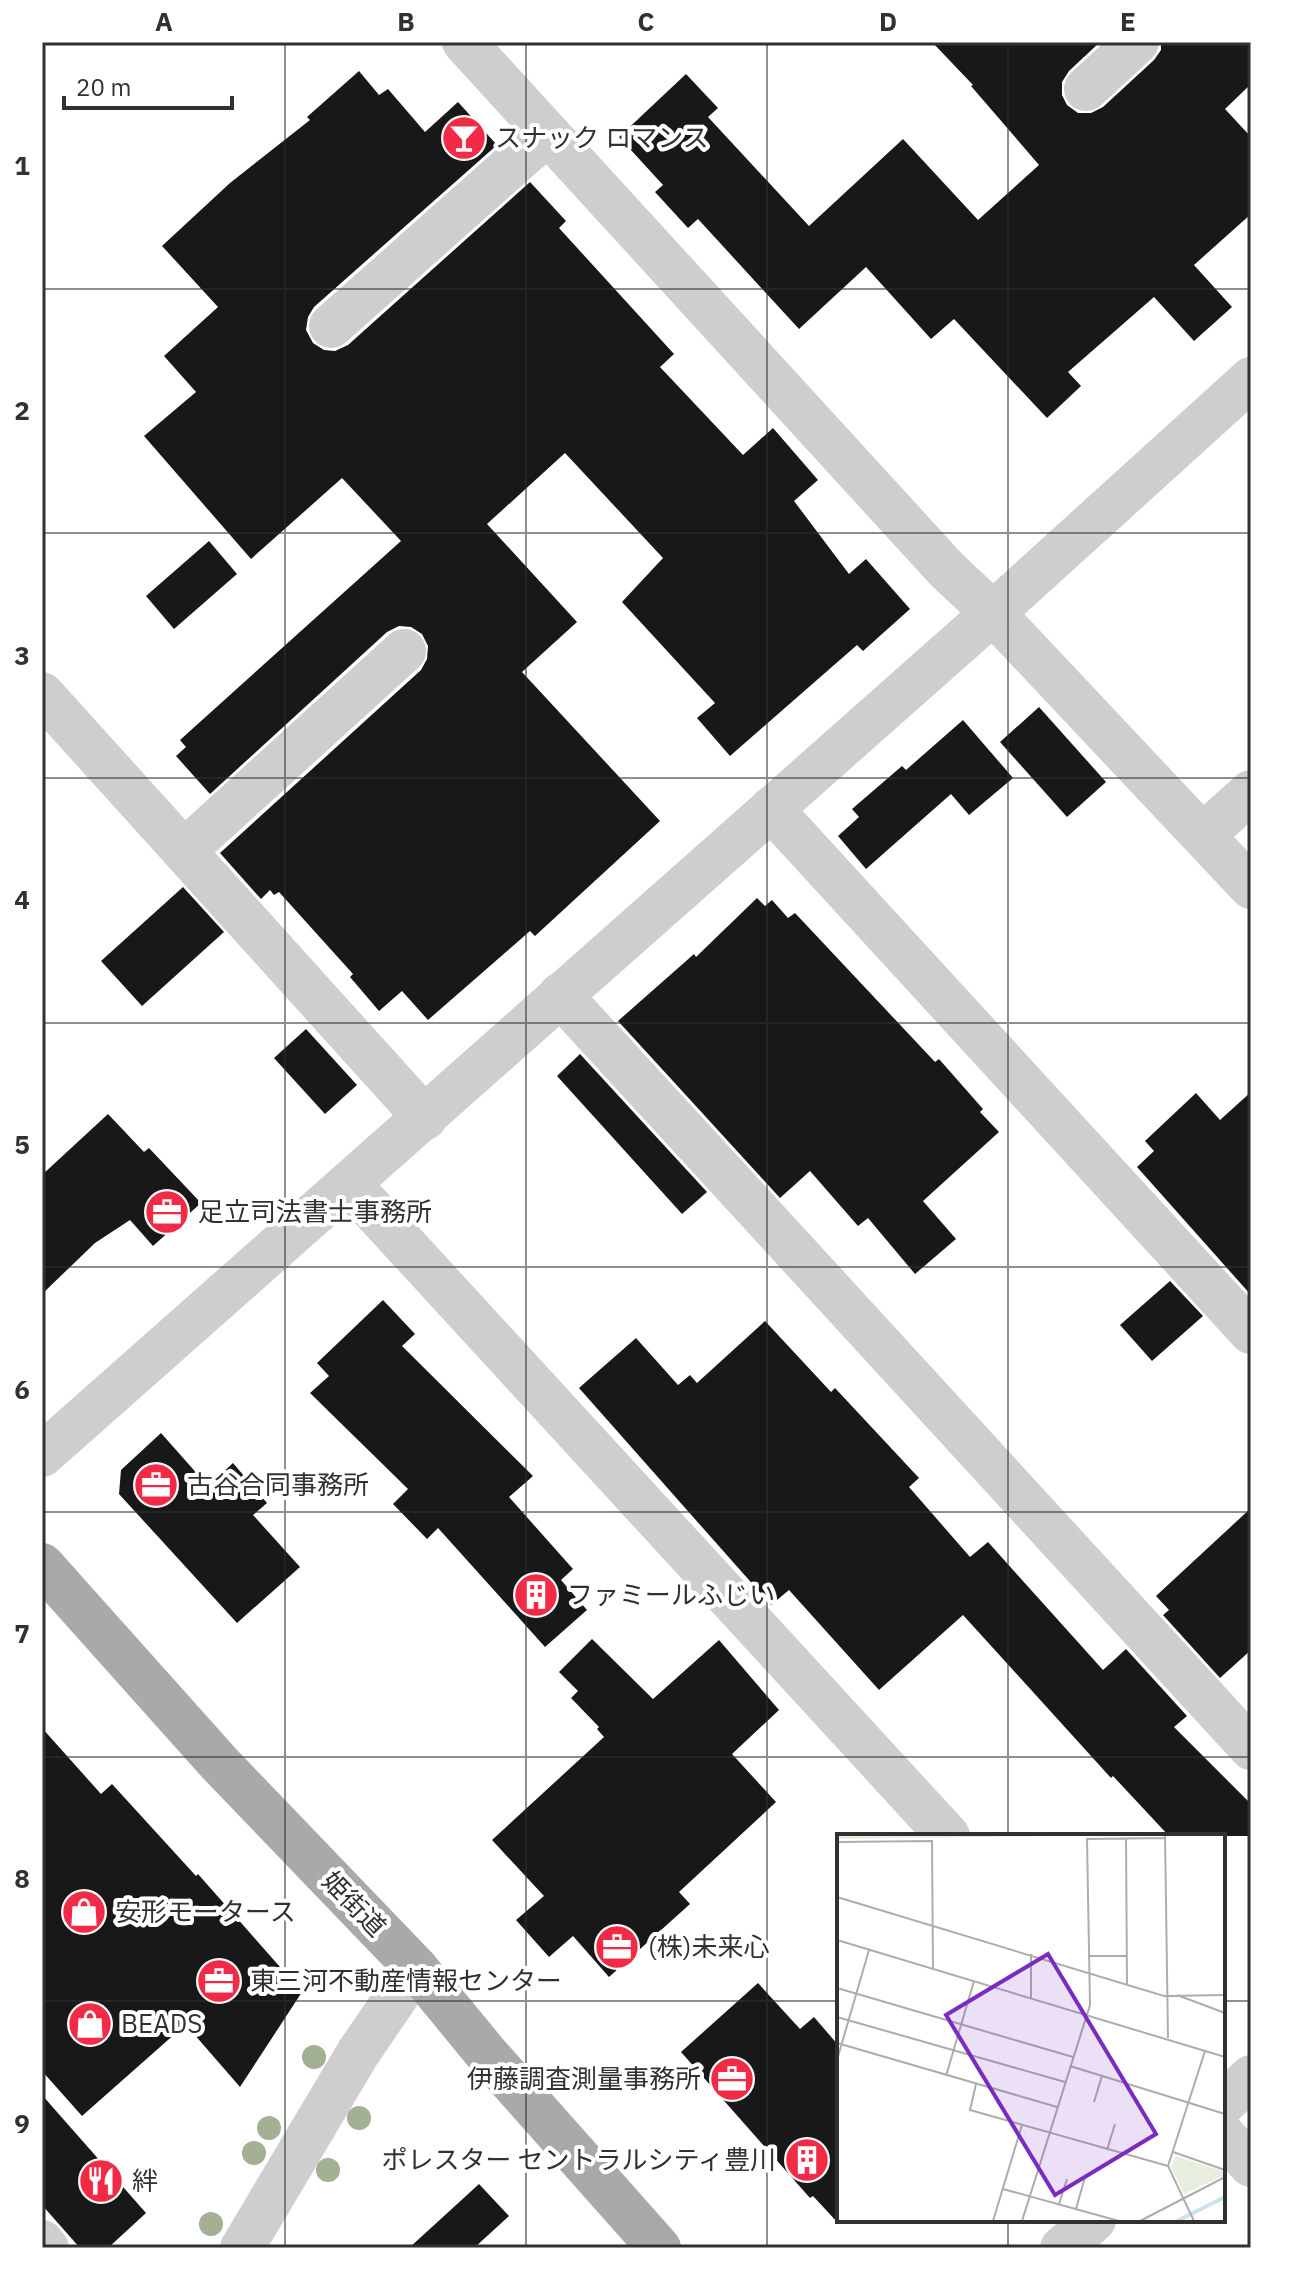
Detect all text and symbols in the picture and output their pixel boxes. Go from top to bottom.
text: A [155,4,173,38]
text: B [397,4,415,38]
text: C [638,4,655,38]
text: D [879,4,897,38]
text: E [1120,4,1136,38]
scale bar [64,60,232,110]
text: 20 m [76,71,131,103]
bar icon: スナック ロマンス [440,114,488,162]
place label: スナック ロマンス [495,120,709,154]
text: 1 [14,148,30,182]
text: 2 [14,393,30,427]
text: 3 [14,638,30,672]
text: 4 [14,882,30,916]
text: 5 [14,1127,30,1161]
office icon: 足立司法書士事務所 [143,1188,191,1236]
place label: 足立司法書士事務所 [198,1194,432,1228]
text: 6 [14,1372,30,1406]
office icon: 古谷合同事務所 [132,1461,180,1509]
place label: 古谷合同事務所 [187,1467,369,1501]
building icon: ファミールふじい [512,1571,560,1619]
place label: ファミールふじい [567,1577,775,1611]
text: 7 [14,1616,30,1650]
inset map [837,1834,1225,2222]
text: 8 [14,1861,30,1895]
street label: 姫街道 [315,1863,394,1943]
shop icon: 安形モータース [60,1888,108,1936]
place label: 安形モータース [115,1894,296,1928]
office icon: (株)未来心 [593,1923,641,1971]
place label: (株)未来心 [648,1929,769,1963]
office icon: 東三河不動産情報センター [195,1957,243,2005]
place label: 東三河不動産情報センター [250,1963,562,1997]
shop icon: BEADS [66,2000,114,2048]
place label: BEADS [121,2006,202,2040]
office icon: 伊藤調査測量事務所 [708,2055,756,2103]
place label: 伊藤調査測量事務所 [467,2061,701,2095]
text: 9 [14,2106,30,2140]
building icon: ポレスター セントラルシティ豊川 [783,2136,831,2184]
place label: ポレスター セントラルシティ豊川 [381,2142,776,2176]
restaurant icon: 絆 [77,2157,125,2205]
place label: 絆 [132,2163,158,2197]

